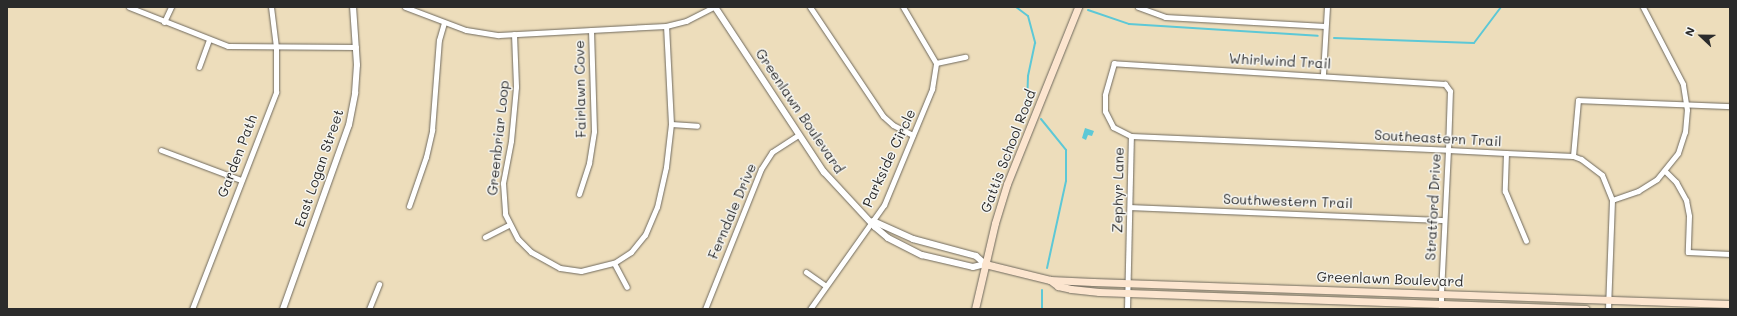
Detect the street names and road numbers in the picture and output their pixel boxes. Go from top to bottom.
street label: Fairlawn Cove [571,40,589,138]
street label: Greenlawn Boulevard [752,45,848,177]
street label: Whirlwind Trail [1228,50,1332,72]
street label: Greenbriar Loop [484,80,512,196]
street label: Gattis School Road [977,87,1039,215]
street label: Parkside Circle [859,106,919,210]
street label: East Logan Street [291,107,347,229]
street label: Garden Path [214,112,260,200]
street label: Southeastern Trail [1374,126,1502,150]
street label: Zephyr Lane [1109,147,1127,233]
street label: Stratford Drive [1422,153,1444,261]
street label: Ferndale Drive [704,161,760,261]
street label: Southwestern Trail [1223,190,1353,212]
street label: Greenlawn Boulevard [1316,268,1464,290]

